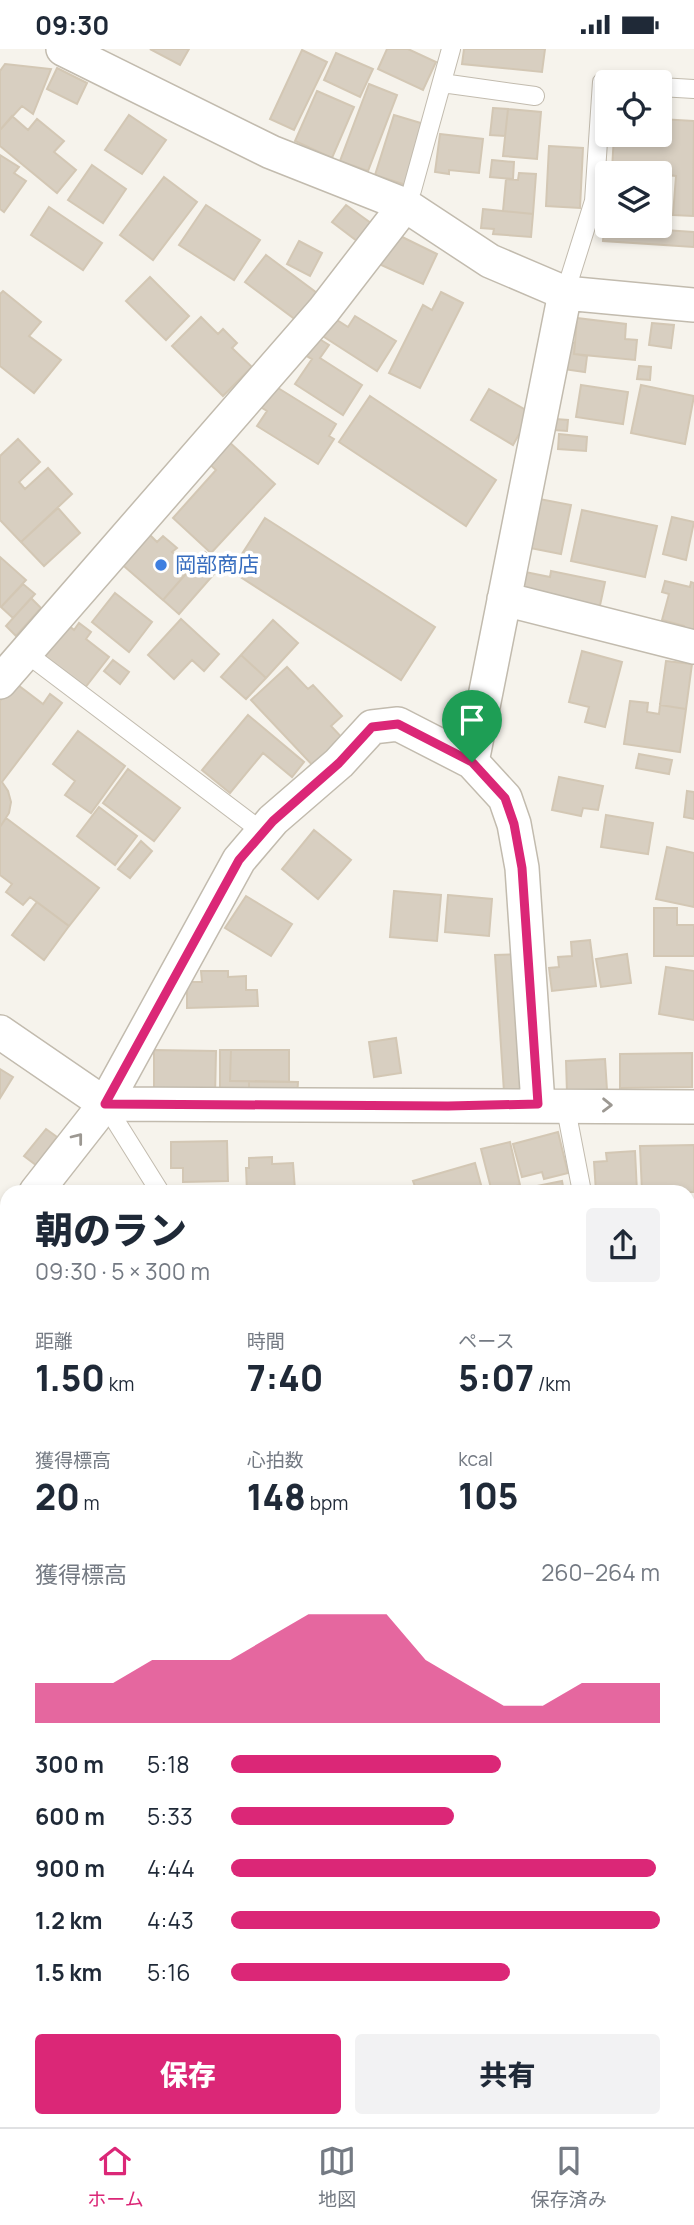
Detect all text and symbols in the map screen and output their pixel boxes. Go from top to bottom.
text: 09:30 [35,7,109,43]
map controls [595,70,672,238]
button: locate [595,70,672,147]
button: layers [595,161,672,238]
place label: 岡部商店 [175,550,259,578]
marker: 岡部商店 [153,557,169,573]
pin [442,690,502,762]
icon: arrive [453,701,491,739]
one-way arrow [603,1097,613,1113]
one-way arrow [70,1133,83,1146]
text: 朝のラン [35,1203,187,1255]
button: share [586,1208,660,1282]
text: 09:30 · 5 × 300 m [35,1255,210,1287]
text: 距離 [35,1328,73,1354]
text: 時間 [247,1328,285,1354]
text: ペース [458,1328,514,1354]
text: 1.50 [35,1354,105,1402]
text: 7:40 [247,1354,323,1402]
text: 5:07 [458,1354,534,1402]
text: km [105,1371,134,1397]
text: /km [534,1371,571,1397]
text: kcal [458,1446,493,1472]
text: 獲得標高 [35,1447,111,1473]
text: 心拍数 [247,1447,304,1473]
text: 105 [458,1472,518,1520]
text: 20 [35,1473,80,1521]
text: 148 [247,1473,306,1521]
text: m [80,1490,100,1516]
text: bpm [306,1490,348,1516]
text: 260–264 m [541,1556,660,1588]
text: 獲得標高 [35,1558,127,1590]
text: 300 m [35,1748,104,1780]
text: 5:18 [147,1748,189,1780]
text: 600 m [35,1800,105,1832]
text: 5:33 [147,1800,193,1832]
text: 900 m [35,1852,105,1884]
text: 4:44 [147,1852,195,1884]
text: 1.2 km [35,1904,102,1936]
text: 4:43 [147,1904,194,1936]
text: 1.5 km [35,1956,102,1988]
text: 5:16 [147,1956,190,1988]
button: 保存 [35,2034,341,2114]
button: 共有 [355,2034,660,2114]
tab: ホーム [87,2142,144,2212]
tab: 地図 [318,2142,356,2212]
tab: 保存済み [531,2142,607,2212]

